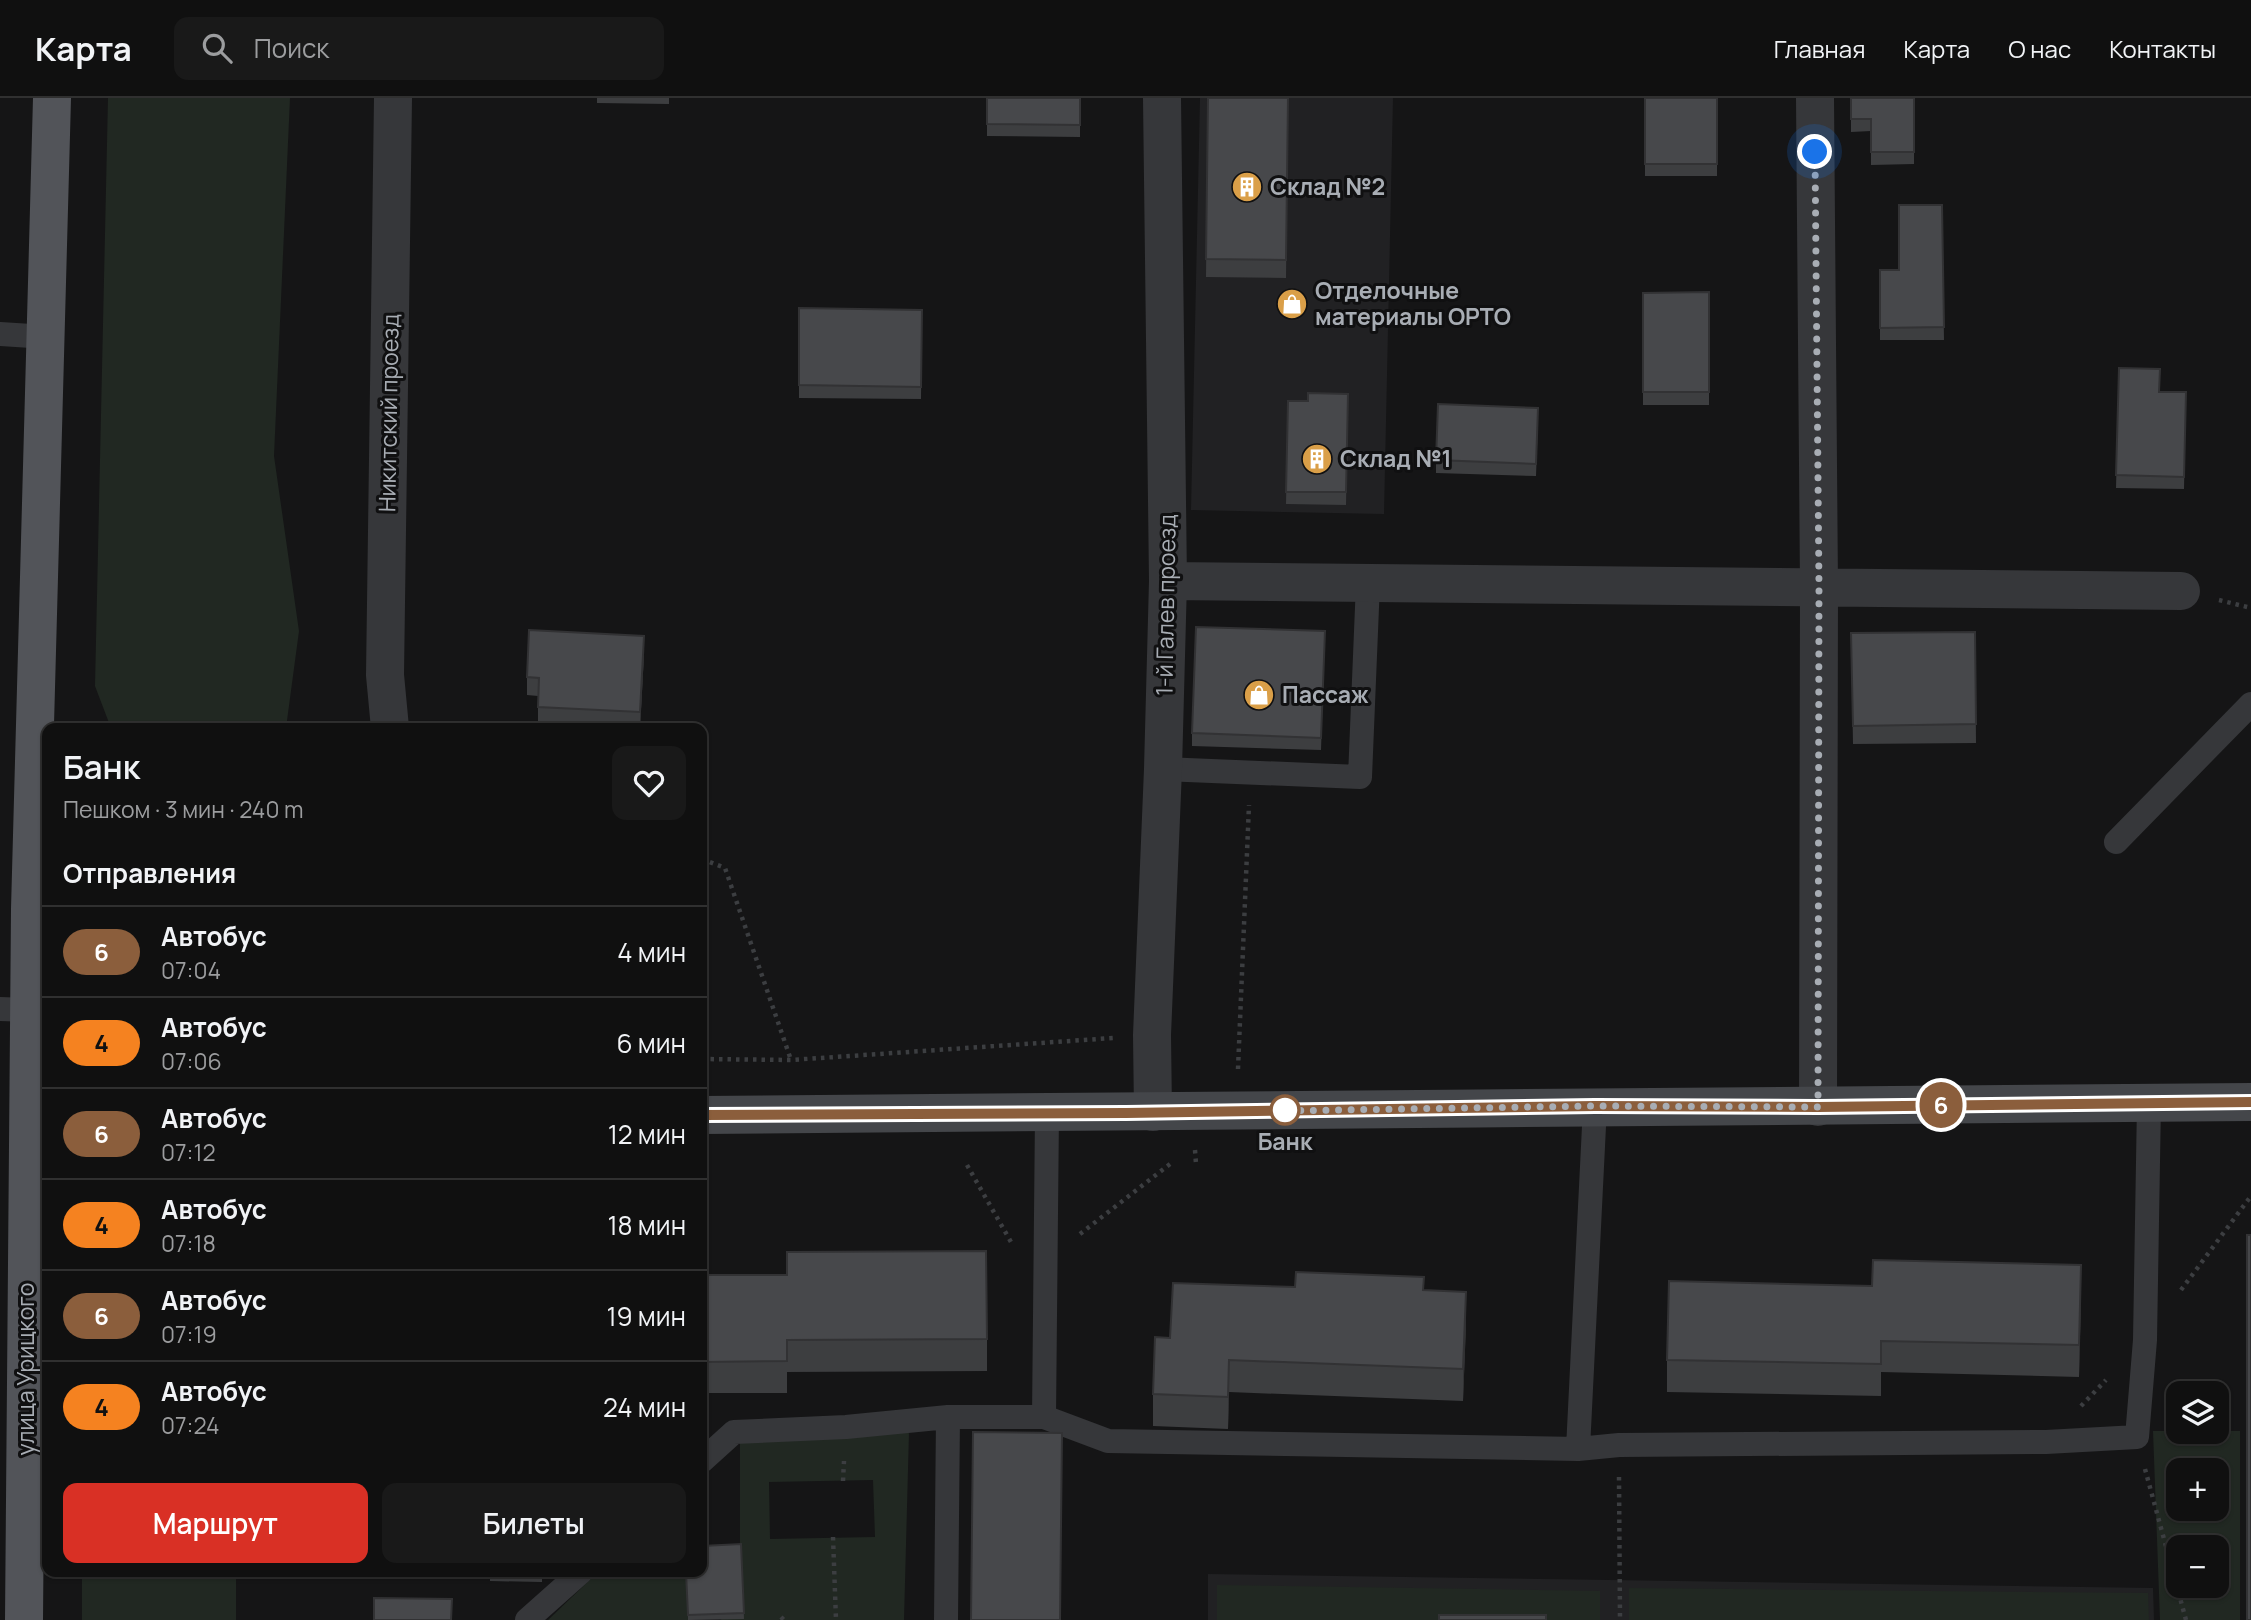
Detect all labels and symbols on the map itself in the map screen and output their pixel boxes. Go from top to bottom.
your location [1797,134,1832,169]
building icon: Склад №2 [1230,170,1264,204]
place label: Склад №2 [1270,170,1385,202]
place label: Отделочные материалы ОРТО [1315,274,1511,332]
shop icon: Отделочные материалы ОРТО [1275,287,1309,321]
street label: Никитский проезд [370,313,406,512]
building icon: Склад №1 [1300,442,1334,476]
place label: Склад №1 [1340,442,1452,474]
street label: 1-й Галев проезд [1147,514,1183,696]
shop icon: Пассаж [1242,678,1276,712]
place label: Пассаж [1282,678,1369,710]
line badge: 6 [1918,1082,1964,1128]
marker: Банк [1270,1095,1300,1125]
place label: Банк [1258,1125,1313,1157]
street label: улица Урицкого [9,1283,41,1455]

